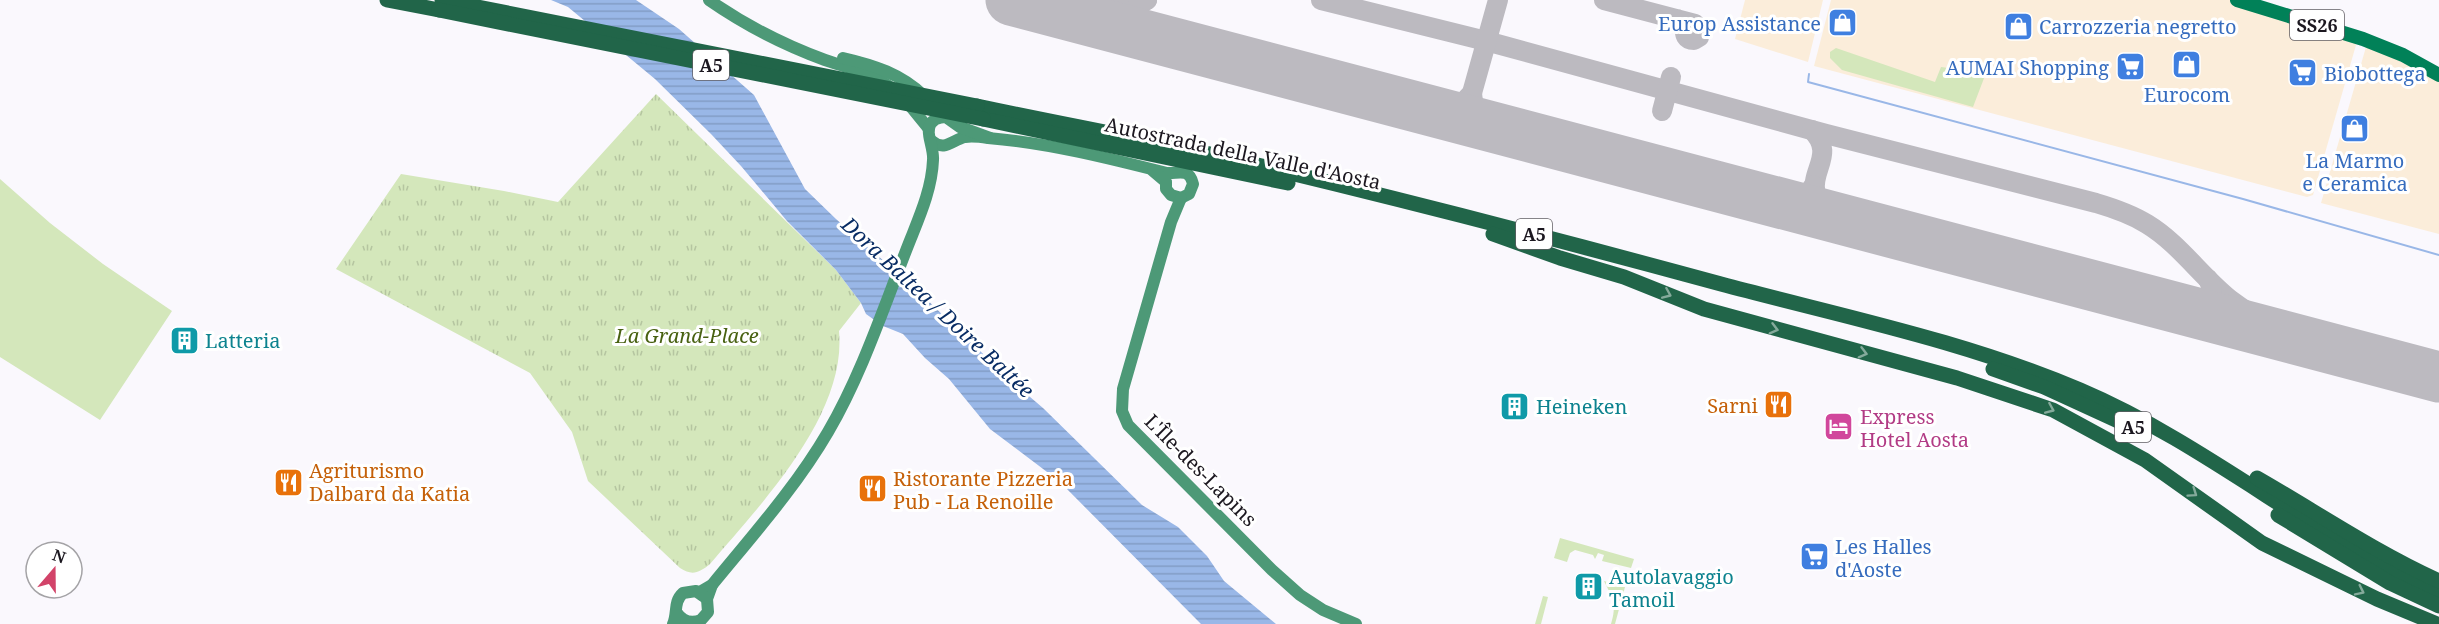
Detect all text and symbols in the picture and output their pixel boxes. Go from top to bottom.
shop icon: Europ Assistance [1826,7,1858,39]
place label: Europ Assistance [1658,10,1821,37]
shop icon: Carrozzeria negretto [2002,10,2034,42]
road number: SS26 [2290,10,2344,40]
place label: Carrozzeria negretto [2039,13,2236,40]
shop icon: Eurocom [2171,48,2203,80]
road number: A5 [693,50,729,80]
supermarket icon: AUMAI Shopping [2114,51,2146,83]
place label: AUMAI Shopping [1946,54,2109,81]
supermarket icon: Biobottega [2287,57,2319,89]
place label: Biobottega [2324,60,2426,87]
place label: Eurocom [2144,81,2230,108]
street label: Autostrada della Valle d'Aosta [1103,111,1383,195]
shop icon: La Marmo e Ceramica [2339,113,2371,145]
place label: La Marmo e Ceramica [2302,147,2408,197]
water label: Dora Baltea / Doire Baltée [835,210,1040,404]
road number: A5 [1516,219,1552,249]
one-way arrow [1661,287,1672,299]
one-way arrow [1768,321,1778,334]
park label: La Grand-Place [614,322,759,349]
building icon: Latteria [168,324,200,356]
place label: Latteria [205,327,281,354]
one-way arrow [1858,345,1868,358]
restaurant icon: Sarni [1763,389,1795,421]
building icon: Heineken [1499,390,1531,422]
place label: Sarni [1707,392,1759,419]
place label: Heineken [1536,393,1628,420]
one-way arrow [2043,402,2054,414]
place label: Express Hotel Aosta [1860,403,1969,453]
street label: L'Île-des-Lapins [1139,408,1263,532]
hotel icon: Express Hotel Aosta [1823,411,1855,443]
road number: A5 [2115,412,2151,442]
place label: Agriturismo Dalbard da Katia [309,457,470,507]
place label: Ristorante Pizzeria Pub - La Renoille [893,465,1073,515]
restaurant icon: Agriturismo Dalbard da Katia [272,466,304,498]
restaurant icon: Ristorante Pizzeria Pub - La Renoille [856,473,888,505]
one-way arrow [2186,486,2197,497]
place label: Les Halles d'Aoste [1835,533,1932,583]
north arrow [24,540,84,600]
supermarket icon: Les Halles d'Aoste [1798,541,1830,573]
text: N [49,543,69,569]
place label: Autolavaggio Tamoil [1609,563,1734,613]
building icon: Autolavaggio Tamoil [1572,571,1604,603]
one-way arrow [2354,584,2365,596]

